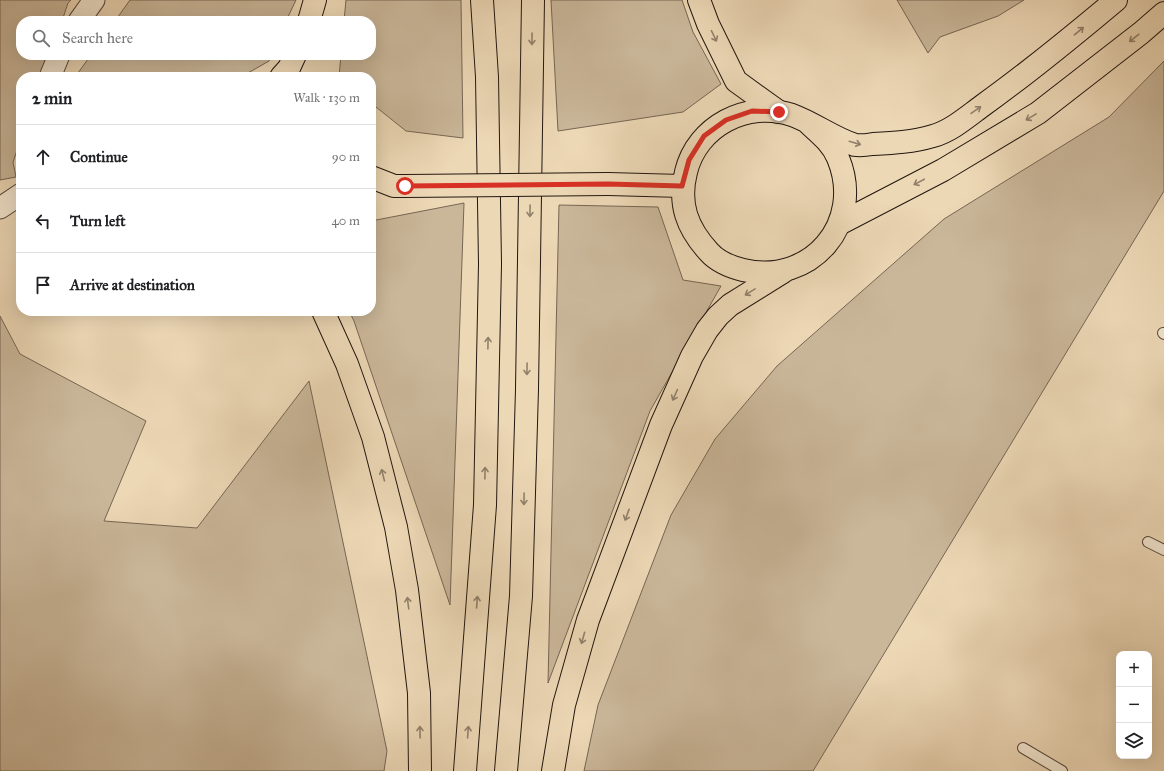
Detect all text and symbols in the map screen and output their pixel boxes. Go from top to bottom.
search box [16,16,376,60]
one-way arrow [1074,26,1085,35]
icon: search [30,27,52,49]
text: Search here [62,29,133,47]
one-way arrow [711,30,718,42]
one-way arrow [529,32,536,45]
one-way arrow [1129,34,1140,42]
text: 2 min [32,88,72,109]
text: Walk · 130 m [293,90,360,106]
route end [770,103,788,121]
one-way arrow [971,106,982,114]
one-way arrow [1025,113,1037,121]
one-way arrow [848,140,861,147]
icon: ahead [32,146,54,168]
text: Continue [70,148,128,166]
text: 90 m [332,149,360,165]
route start [396,177,414,195]
one-way arrow [913,179,925,186]
one-way arrow [526,204,533,217]
icon: left [32,210,54,232]
text: Turn left [70,212,126,230]
text: 40 m [331,213,360,229]
icon: arrive [32,274,54,296]
text: Arrive at destination [70,276,195,294]
one-way arrow [744,289,756,297]
one-way arrow [484,337,492,350]
one-way arrow [523,362,531,375]
one-way arrow [671,388,678,400]
one-way arrow [482,467,489,480]
one-way arrow [379,469,386,482]
one-way arrow [520,492,528,505]
one-way arrow [622,509,630,521]
one-way arrow [474,596,481,609]
one-way arrow [404,597,412,610]
one-way arrow [579,631,586,644]
map controls [1116,651,1152,759]
button: + [1116,651,1152,687]
button: − [1116,687,1152,723]
button: layers [1116,723,1152,759]
one-way arrow [416,726,423,739]
one-way arrow [464,726,471,739]

